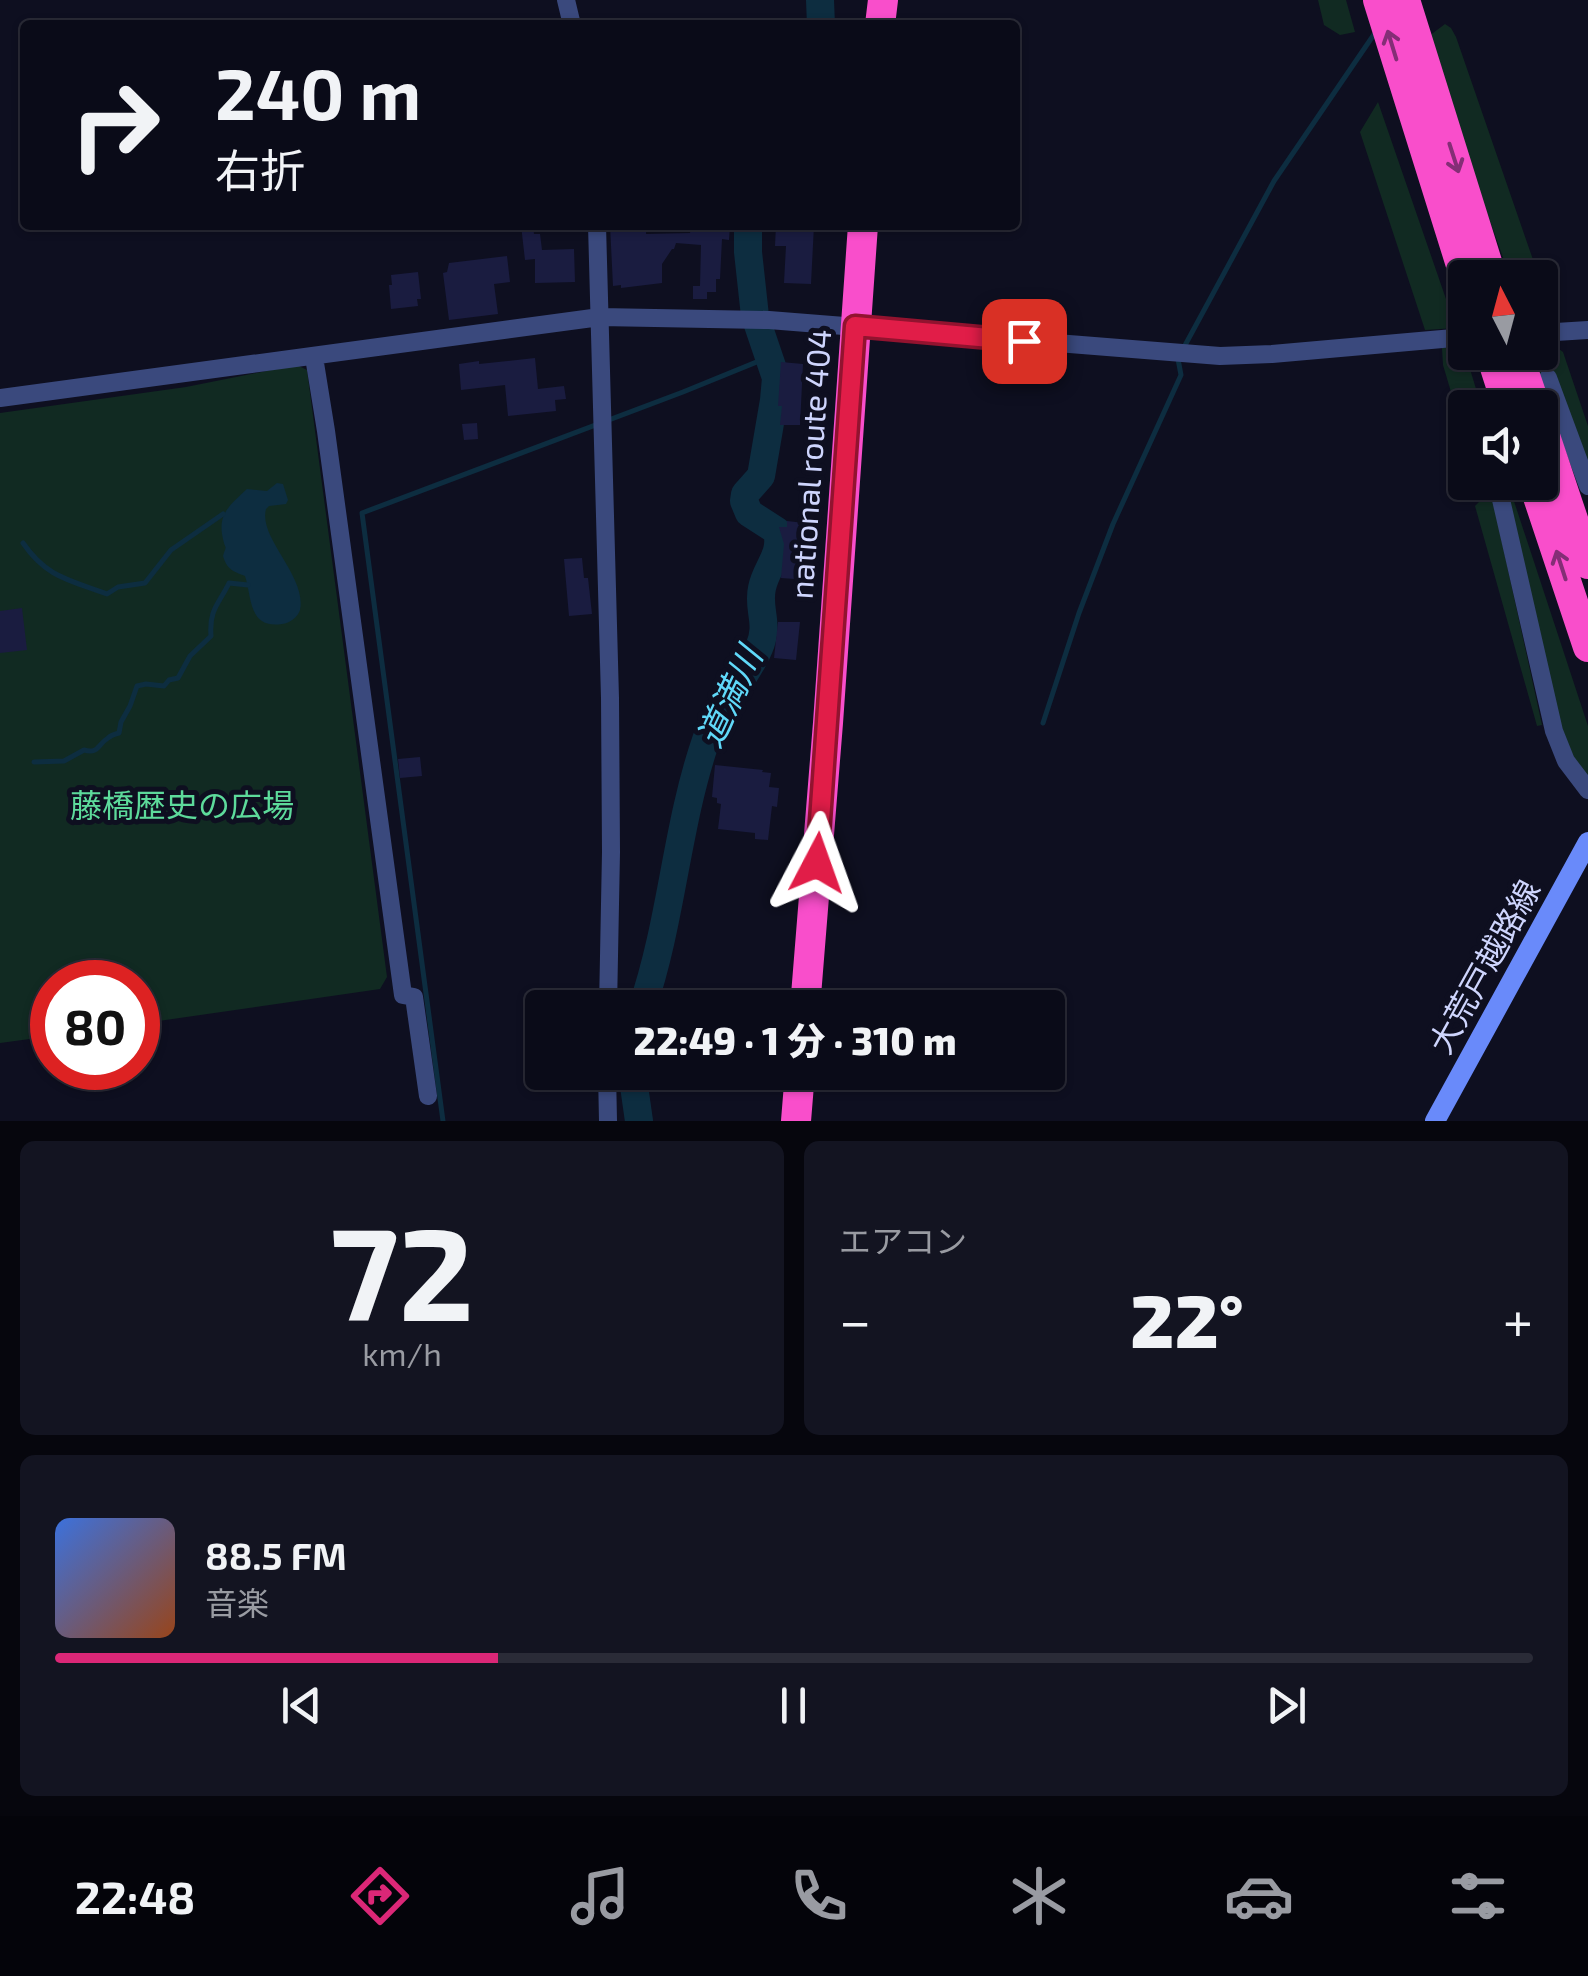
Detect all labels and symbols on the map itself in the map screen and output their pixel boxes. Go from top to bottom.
one-way arrow [1382,30,1400,62]
one-way arrow [1446,142,1464,173]
north arrow [1448,260,1558,370]
pin [982,299,1067,384]
street label: national route 404 [781,328,837,600]
one-way arrow [1550,549,1568,581]
water label: 道満川 [687,636,771,753]
park label: 藤橋歴史の広場 [70,785,294,823]
position arrow [765,811,869,915]
street label: 大荒戸越路線 [1420,873,1546,1059]
speed limit sign: 80 [30,960,160,1090]

